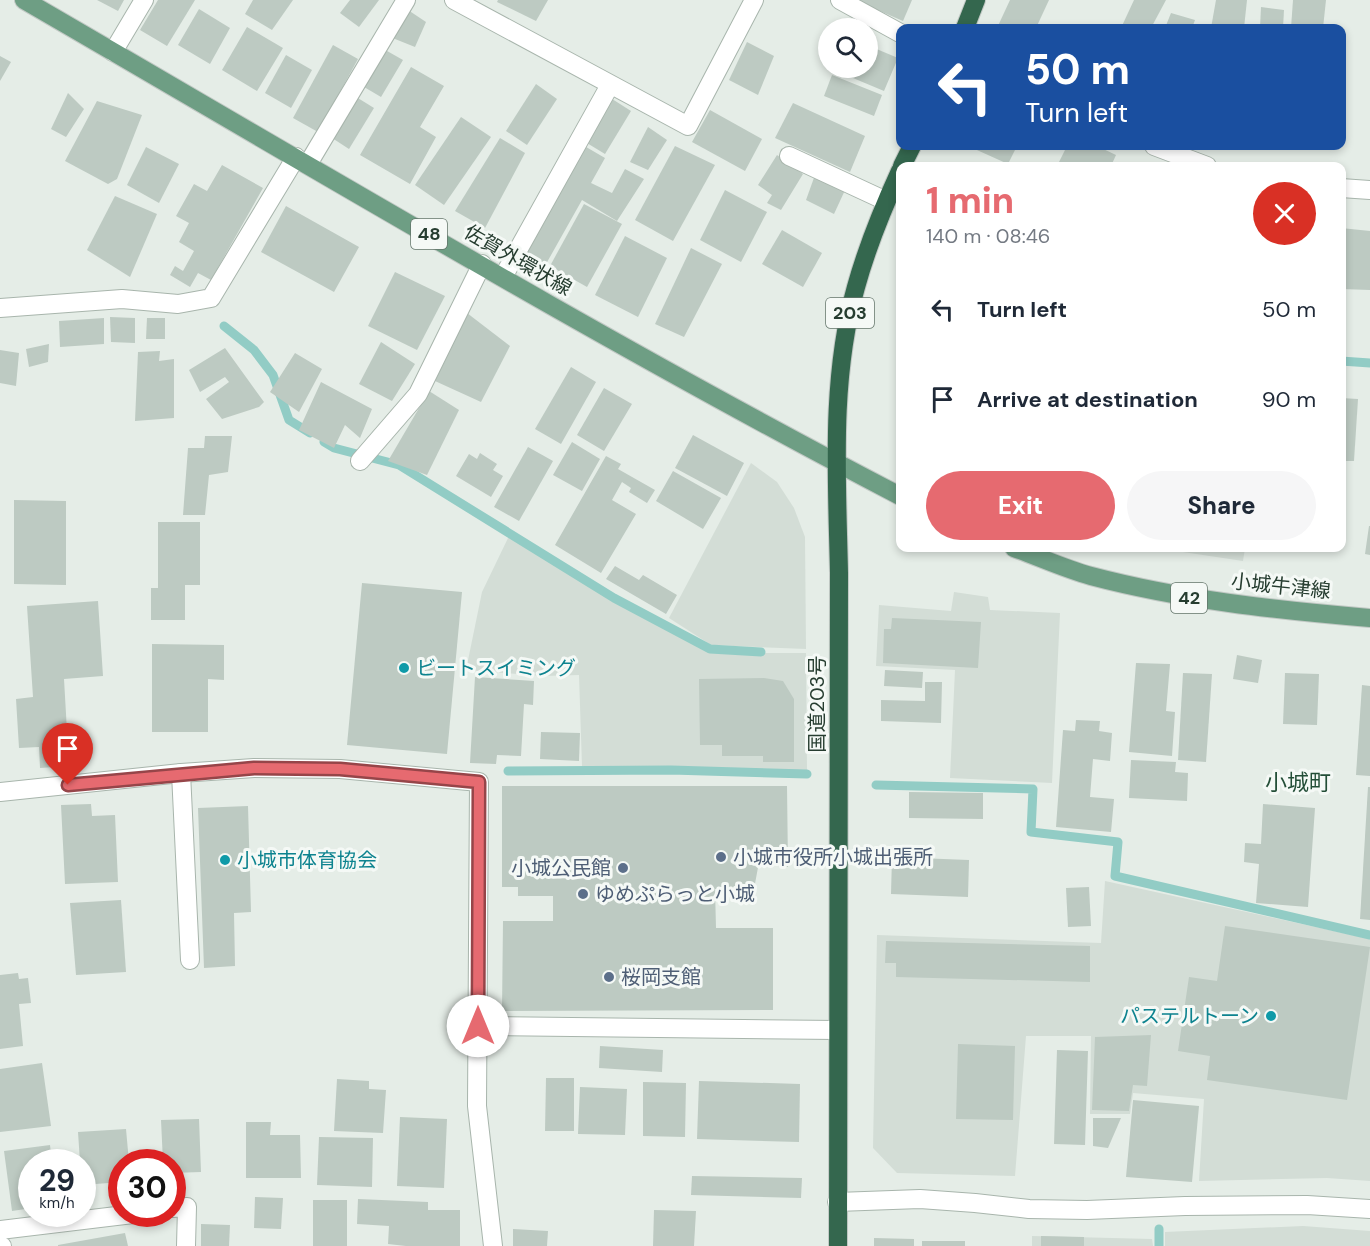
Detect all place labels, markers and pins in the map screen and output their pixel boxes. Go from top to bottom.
place label: ビートスイミング [416,655,576,681]
marker: ビートスイミング [397,661,411,675]
pin [42,723,93,785]
place label: 小城市役所小城出張所 [733,844,933,870]
place label: 小城市体育協会 [237,847,377,873]
marker: 小城市役所小城出張所 [714,850,728,864]
marker: 小城市体育協会 [218,853,232,867]
place label: 小城公民館 [511,855,611,881]
marker: 小城公民館 [616,861,630,875]
place label: ゆめぷらっと小城 [595,881,755,907]
marker: ゆめぷらっと小城 [576,887,590,901]
place label: 桜岡支館 [621,964,701,990]
marker: 桜岡支館 [602,970,616,984]
place label: パステルトーン [1120,1003,1259,1029]
marker: パステルトーン [1264,1009,1278,1023]

